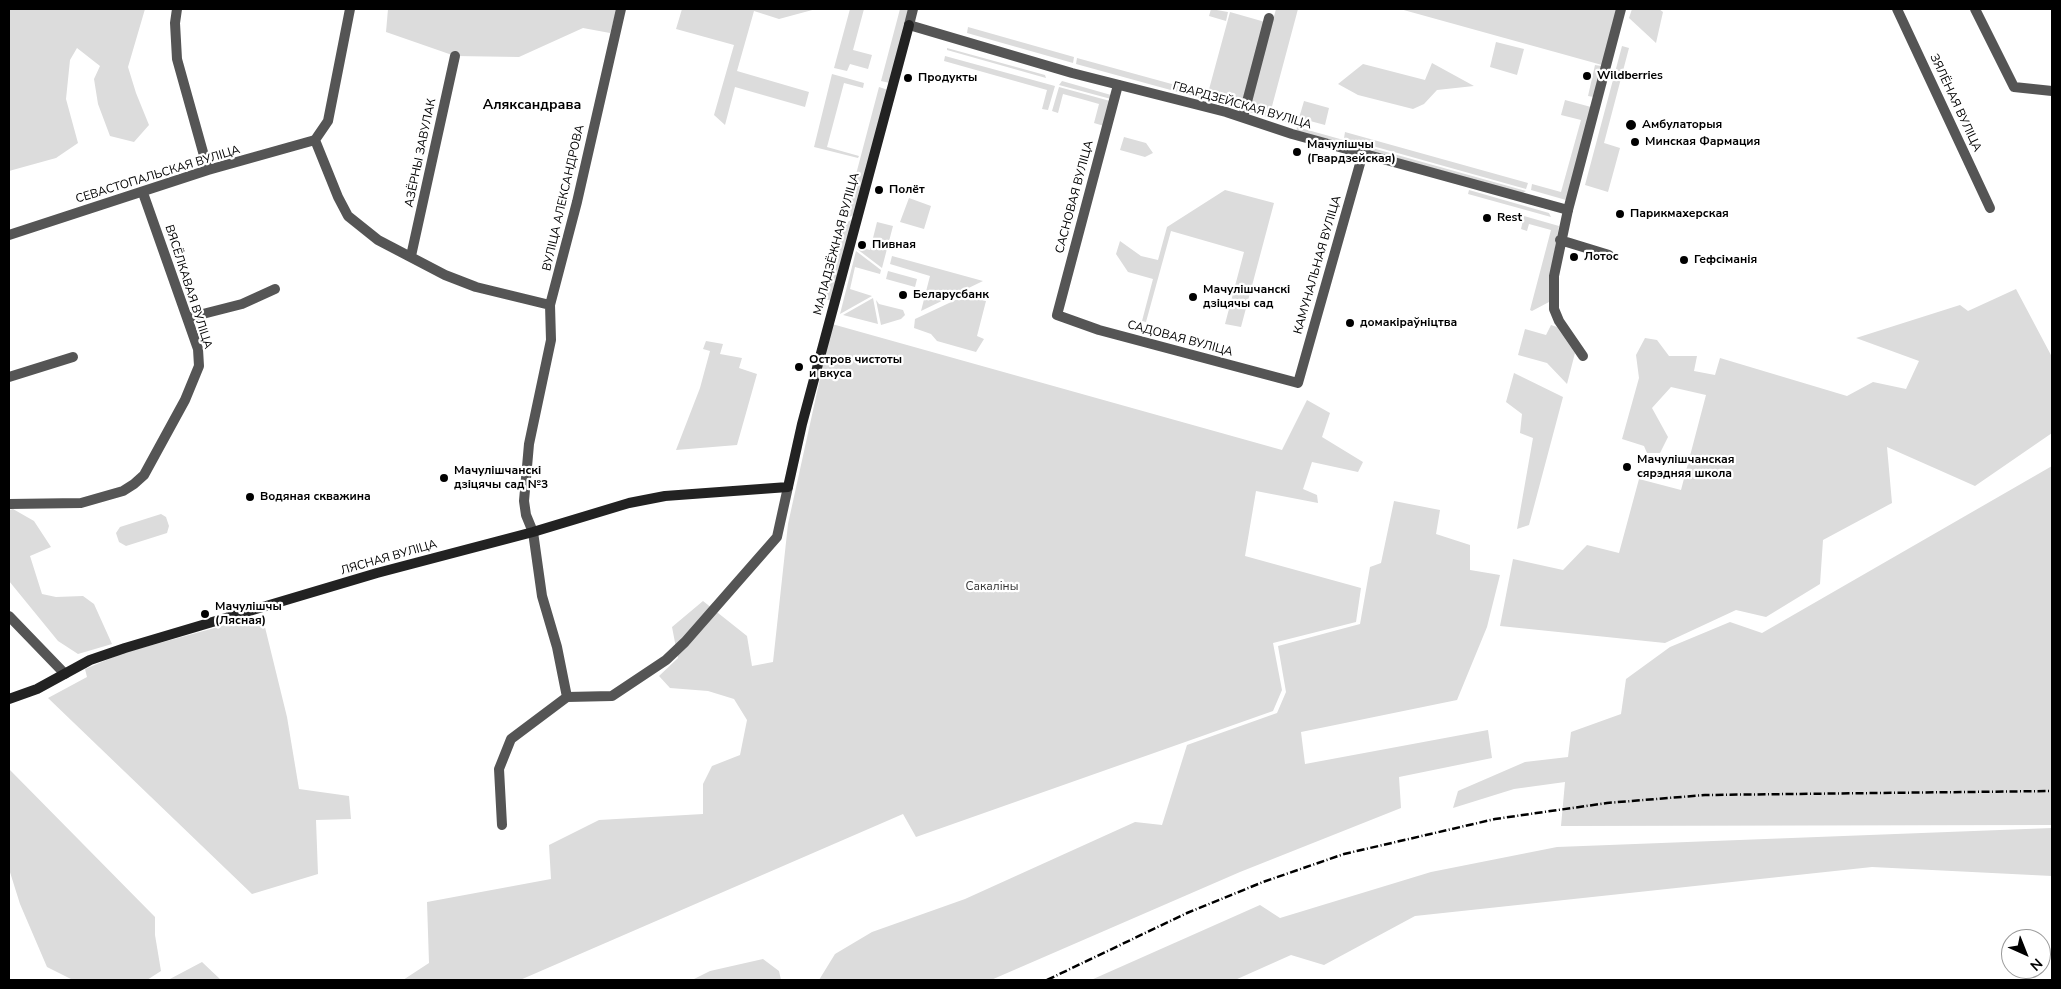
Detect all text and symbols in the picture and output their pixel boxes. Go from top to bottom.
street label: ЗЯЛЁНАЯ ВУЛІЦА [1926,52,1984,154]
place label: Wildberries [1597,69,1663,83]
marker: Wildberries [1581,70,1593,82]
place label: Продукты [918,71,977,85]
marker: Продукты [902,72,914,84]
street label: ГВАРДЗЕЙСКАЯ ВУЛІЦА [1171,79,1313,133]
street label: АЗЁРНЫ ЗАВУЛАК [402,97,440,209]
district label: Аляксандрава [483,98,581,114]
marker: Амбулаторыя [1624,118,1638,132]
place label: Амбулаторыя [1642,118,1722,132]
street label: ВУЛІЦА АЛЕКСАНДРОВА [540,124,588,272]
place label: Минская Фармация [1645,135,1760,149]
marker: Минская Фармация [1629,136,1641,148]
place label: Мачулішчы (Гвардзейская) [1307,138,1396,166]
street label: САСНОВАЯ ВУЛІЦА [1053,139,1097,255]
street label: СЕВАСТОПАЛЬСКАЯ ВУЛІЦА [74,143,242,207]
marker: Мачулішчы (Гвардзейская) [1291,146,1303,158]
street label: МАЛАДЗЁЖНАЯ ВУЛІЦА [811,171,863,317]
place label: Полёт [889,183,925,197]
marker: Полёт [873,184,885,196]
street label: КАМУНАЛЬНАЯ ВУЛІЦА [1291,194,1345,336]
place label: Парикмахерская [1630,207,1729,221]
marker: Парикмахерская [1614,208,1626,220]
place label: Rest [1497,211,1522,225]
marker: Rest [1481,212,1493,224]
street label: ВЯСЁЛКАВАЯ ВУЛІЦА [161,223,215,351]
place label: Пивная [872,238,916,252]
marker: Пивная [856,239,868,251]
place label: Лотос [1584,250,1619,264]
marker: Лотос [1568,251,1580,263]
place label: Гефсіманія [1694,253,1757,267]
marker: Гефсіманія [1678,254,1690,266]
place label: Мачулішчанскі дзіцячы сад [1203,283,1290,311]
place label: Беларусбанк [913,288,989,302]
marker: Беларусбанк [897,289,909,301]
marker: Мачулішчанскі дзіцячы сад [1187,291,1199,303]
place label: домакіраўніцтва [1360,316,1457,330]
marker: домакіраўніцтва [1344,317,1356,329]
street label: САДОВАЯ ВУЛІЦА [1126,318,1234,360]
place label: Остров чистоты и вкуса [809,353,902,381]
marker: Остров чистоты и вкуса [793,361,805,373]
place label: Мачулішчанская сярэдняя школа [1637,453,1734,481]
marker: Мачулішчанская сярэдняя школа [1621,461,1633,473]
place label: Мачулішчанскі дзіцячы сад №3 [454,464,548,492]
marker: Мачулішчанскі дзіцячы сад №3 [438,472,450,484]
place label: Водяная скважина [260,490,371,504]
marker: Водяная скважина [244,491,256,503]
street label: ЛЯСНАЯ ВУЛІЦА [339,537,439,579]
park label: Сакаліны [966,580,1018,594]
place label: Мачулішчы (Лясная) [215,600,282,628]
marker: Мачулішчы (Лясная) [199,608,211,620]
north arrow [2001,929,2051,979]
text: N [2026,954,2046,975]

